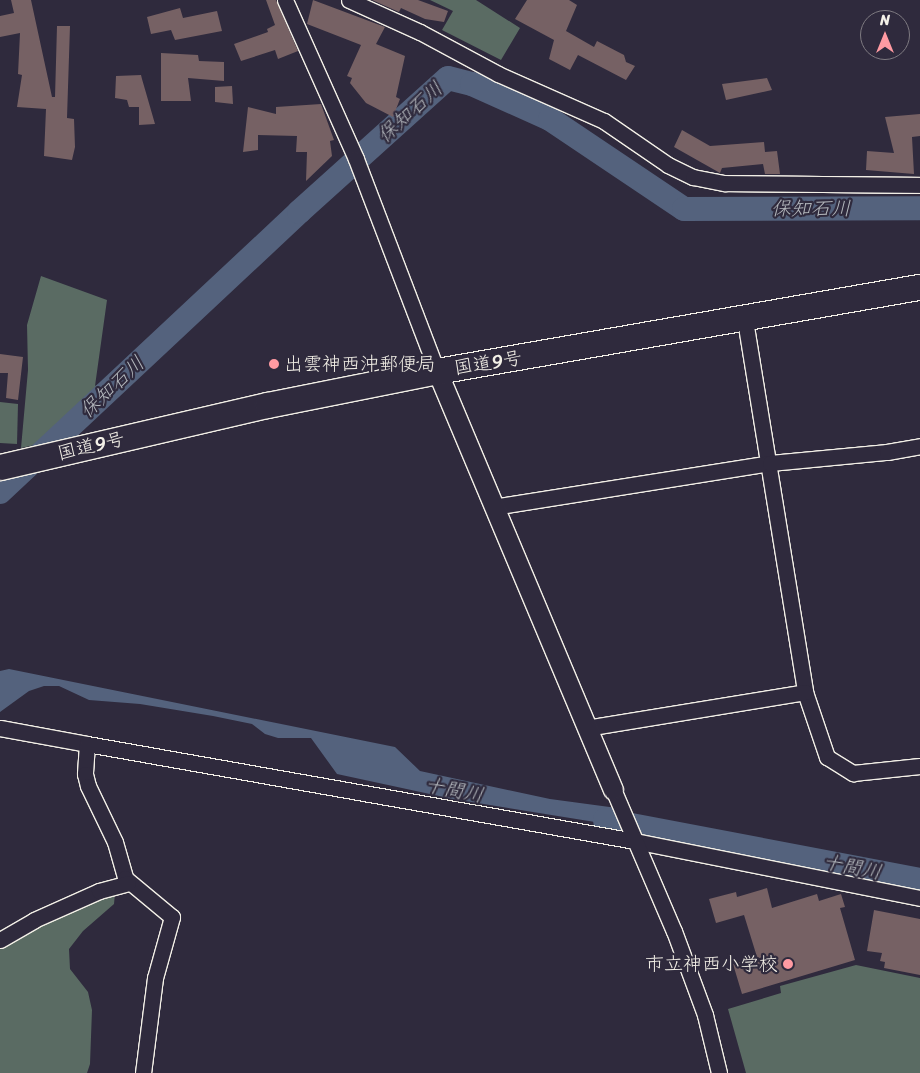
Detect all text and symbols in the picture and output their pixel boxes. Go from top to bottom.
text: N [880,8,890,33]
north arrow [860,10,910,60]
water label: 保知石川 [372,76,448,148]
water label: 保知石川 [771,196,851,220]
street label: 国道9号 [452,346,524,380]
water label: 保知石川 [75,351,149,423]
place label: 出雲神西沖郵便局 [284,353,436,375]
marker: 出雲神西沖郵便局 [268,358,280,370]
street label: 国道9号 [55,427,127,465]
water label: 十間川 [422,772,486,808]
water label: 十間川 [820,849,884,885]
place label: 市立神西小学校 [645,953,778,975]
marker: 市立神西小学校 [782,958,794,970]

